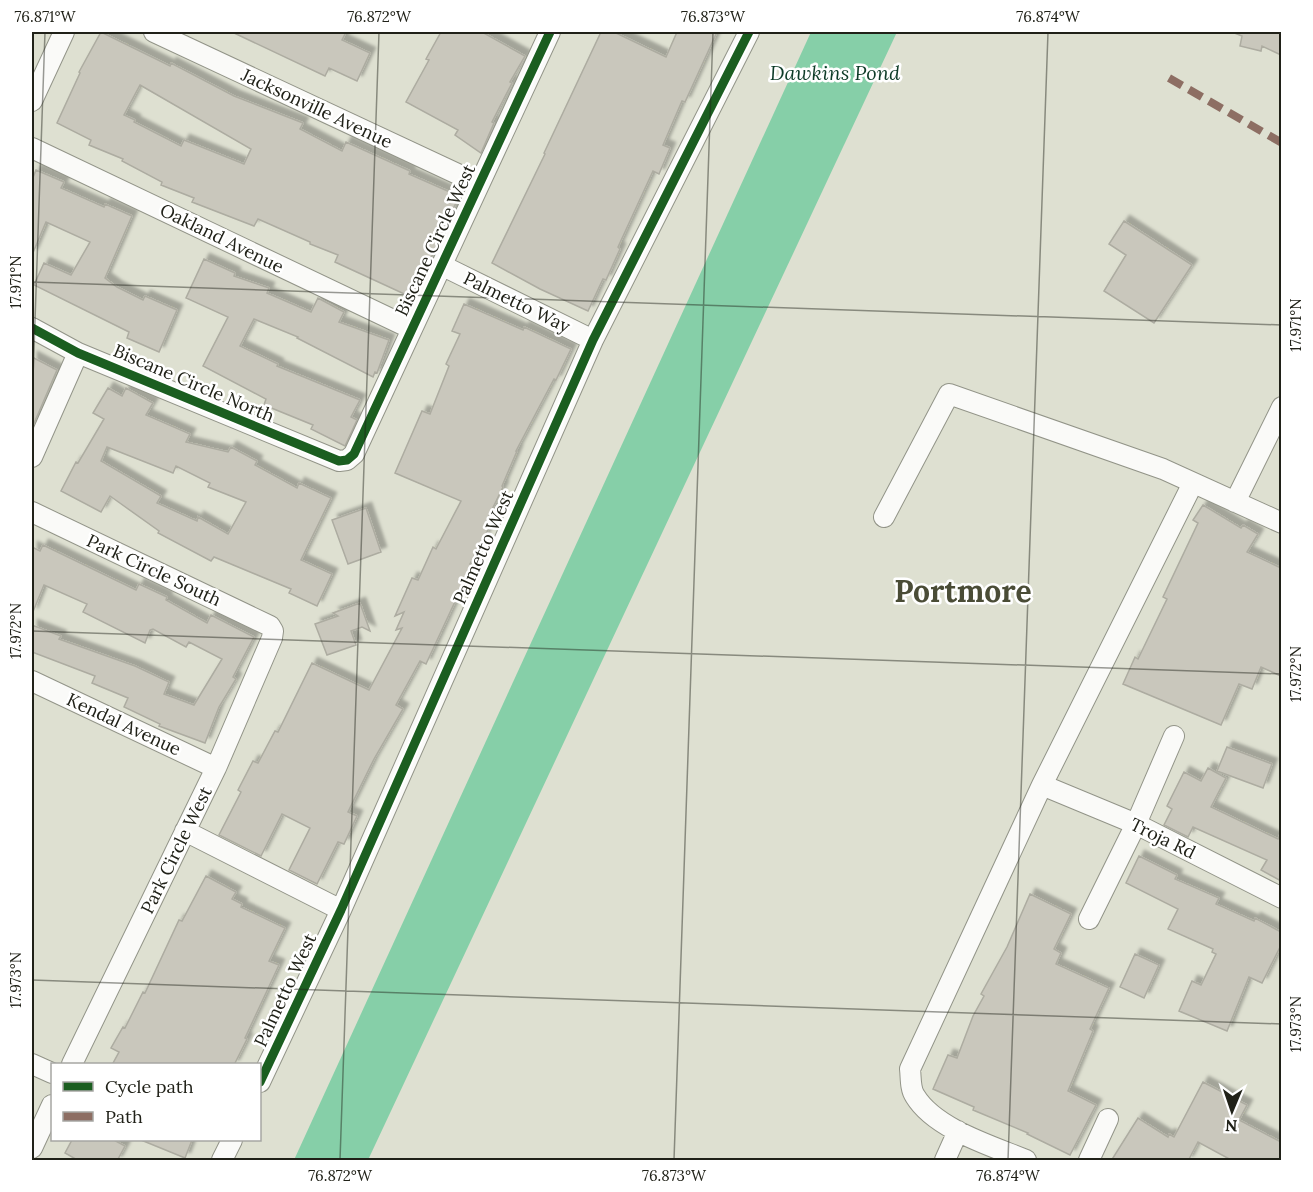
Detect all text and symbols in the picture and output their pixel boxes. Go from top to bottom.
text: 76.871°W [14,7,77,26]
text: 76.872°W [347,7,412,26]
text: 76.873°W [681,7,746,26]
text: 76.874°W [1016,7,1081,26]
water label: Dawkins Pond [770,60,901,85]
street label: Jacksonville Avenue [237,62,396,153]
street label: Biscane Circle West [390,160,480,320]
street label: Oakland Avenue [156,198,288,278]
text: 17.971°N [6,255,25,309]
street label: Palmetto Way [460,266,575,338]
text: 17.971°N [1286,298,1305,352]
street label: Biscane Circle North [110,339,278,427]
street label: Palmetto West [448,486,518,608]
street label: Park Circle South [83,529,225,611]
district label: Portmore [894,572,1032,610]
text: 17.972°N [6,603,25,659]
text: 17.972°N [1286,646,1305,702]
street label: Kendal Avenue [63,687,185,761]
street label: Park Circle West [135,783,217,917]
street label: Troja Rd [1126,812,1200,864]
street label: Palmetto West [249,930,321,1050]
text: 17.973°N [6,952,25,1008]
text: 17.973°N [1286,996,1305,1052]
legend [51,1063,261,1141]
text: Cycle path [105,1075,194,1098]
north arrow [1202,1081,1262,1141]
text: Path [105,1105,143,1128]
text: N [1225,1116,1238,1136]
text: 76.872°W [308,1166,373,1185]
text: 76.873°W [642,1166,707,1185]
text: 76.874°W [976,1166,1041,1185]

